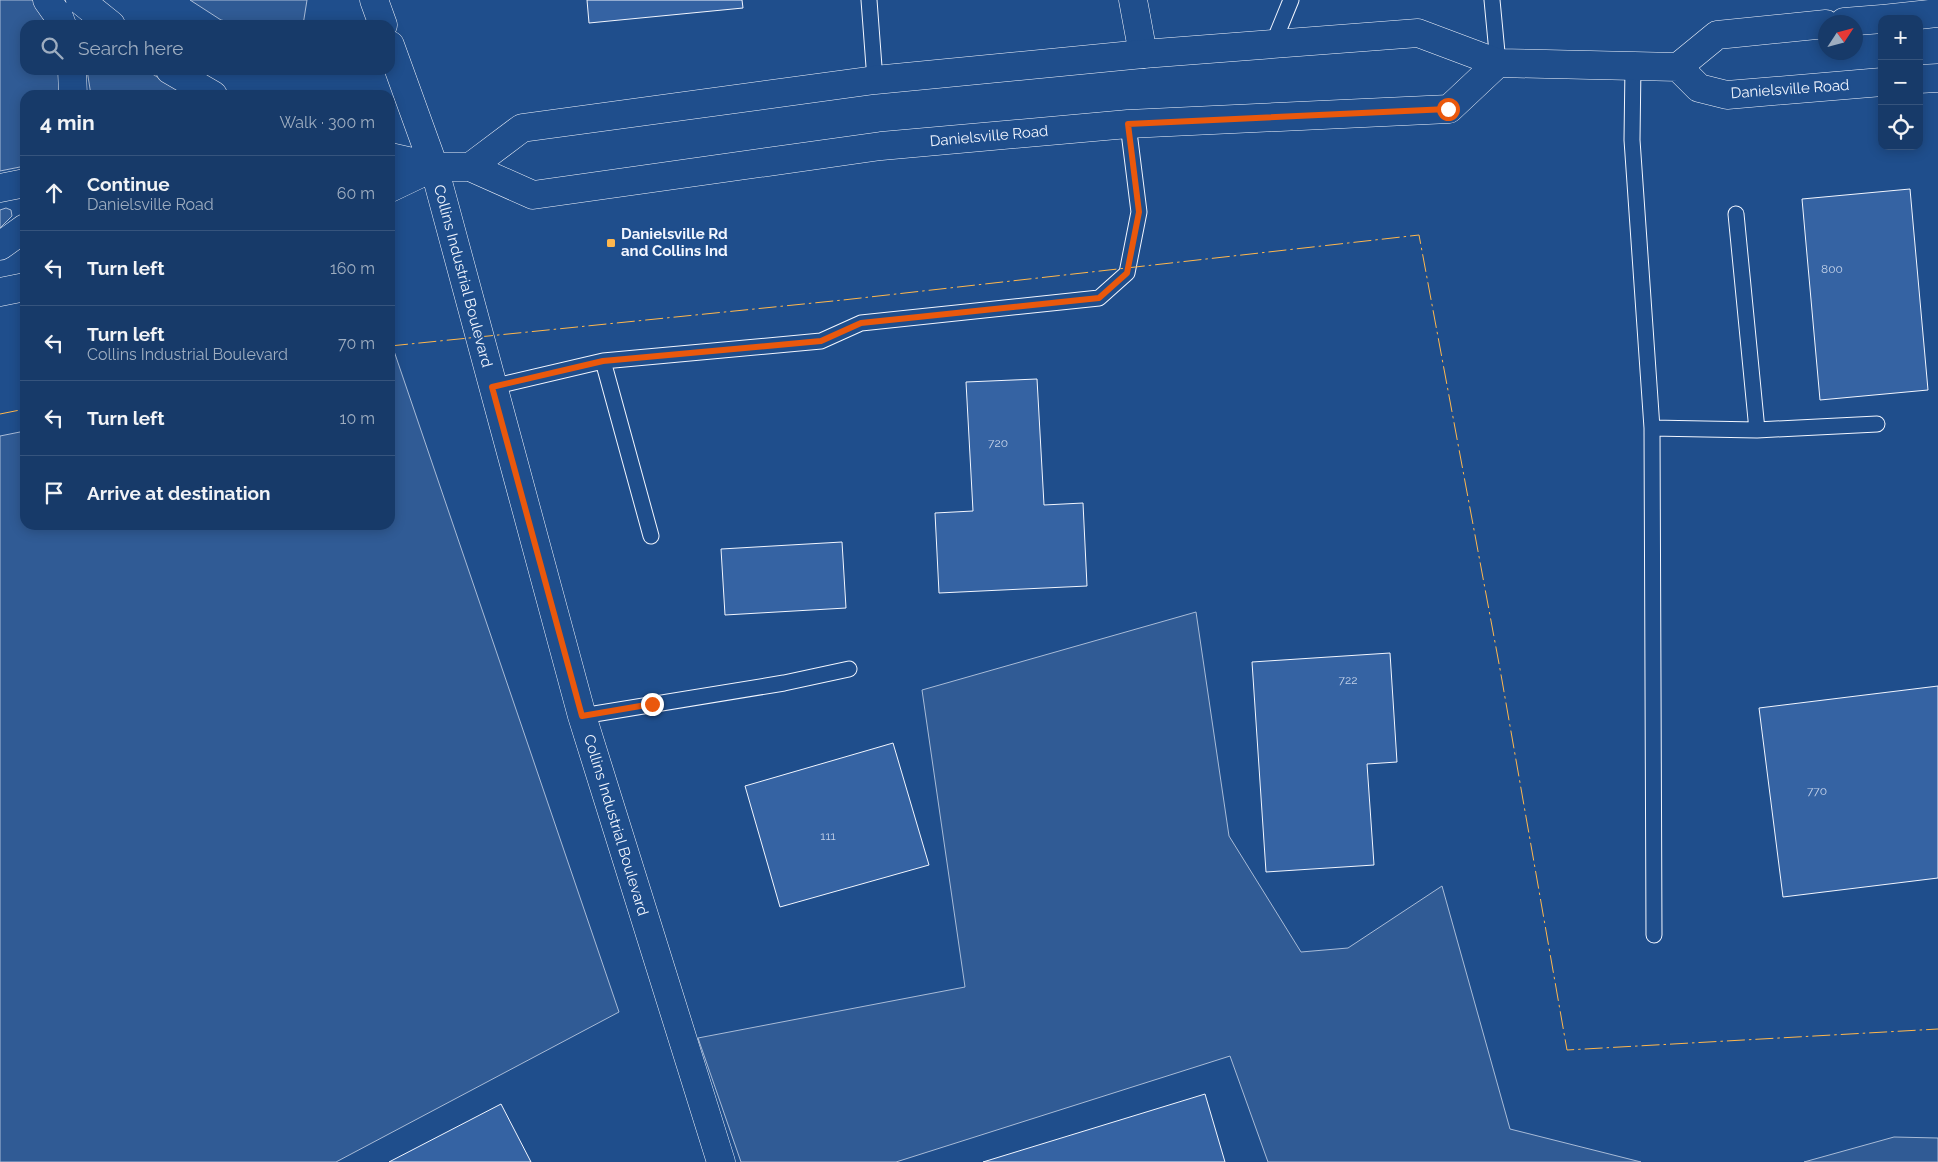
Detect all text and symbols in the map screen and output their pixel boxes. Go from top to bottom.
north arrow [1818,15,1863,60]
map controls [1878,15,1923,150]
button: + [1878,15,1923,60]
search box [20,20,395,75]
icon: search [38,34,66,62]
text: Search here [78,37,184,59]
button: − [1878,60,1923,105]
street label: Danielsville Road [1730,76,1850,102]
route start [1437,98,1460,121]
button: locate [1878,105,1923,150]
text: 4 min [40,110,95,135]
text: Walk · 300 m [279,113,375,132]
street label: Danielsville Road [929,122,1049,150]
text: Continue [87,173,170,195]
icon: ahead [40,179,68,207]
street label: Collins Industrial Boulevard [430,183,496,369]
text: 60 m [337,184,375,203]
text: Danielsville Road [87,195,214,214]
place label: Danielsville Rd and Collins Ind [621,225,728,260]
marker: Danielsville Rd and Collins Ind [605,237,617,249]
icon: left [40,254,68,282]
text: Turn left [87,257,164,279]
text: 160 m [330,259,375,278]
house number: 800 [1821,262,1843,276]
text: Turn left [87,323,164,345]
icon: left [40,329,68,357]
text: 70 m [338,334,375,353]
text: Collins Industrial Boulevard [87,345,288,364]
icon: left [40,404,68,432]
text: Turn left [87,407,164,429]
text: 10 m [340,409,375,428]
house number: 720 [988,436,1008,450]
icon: arrive [40,479,68,507]
text: Arrive at destination [87,482,271,504]
house number: 722 [1339,673,1357,687]
route end [641,693,664,716]
street label: Collins Industrial Boulevard [580,732,652,918]
house number: 770 [1807,784,1827,798]
house number: 111 [820,829,836,843]

